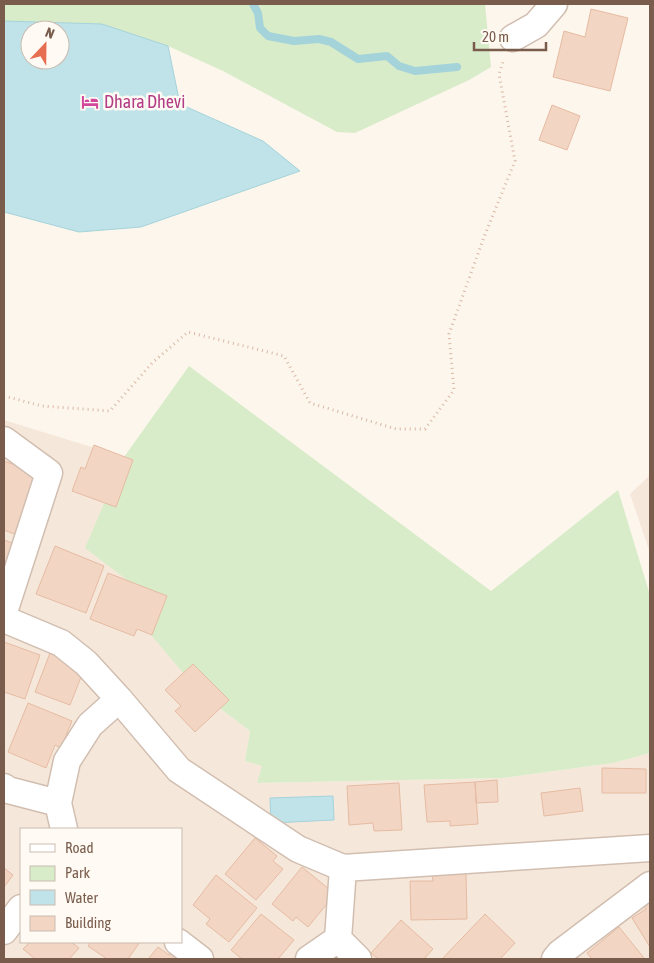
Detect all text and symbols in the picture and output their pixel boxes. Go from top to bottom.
north arrow [20,20,70,70]
scale bar [474,20,546,52]
text: N [43,24,57,42]
text: 20 m [482,28,509,45]
place label: Dhara Dhevi [104,91,185,112]
hotel icon: Dhara Dhevi [80,92,100,112]
legend [20,828,182,943]
text: Road [65,839,94,856]
text: Park [65,864,90,881]
text: Water [65,889,98,906]
text: Building [65,914,111,931]

